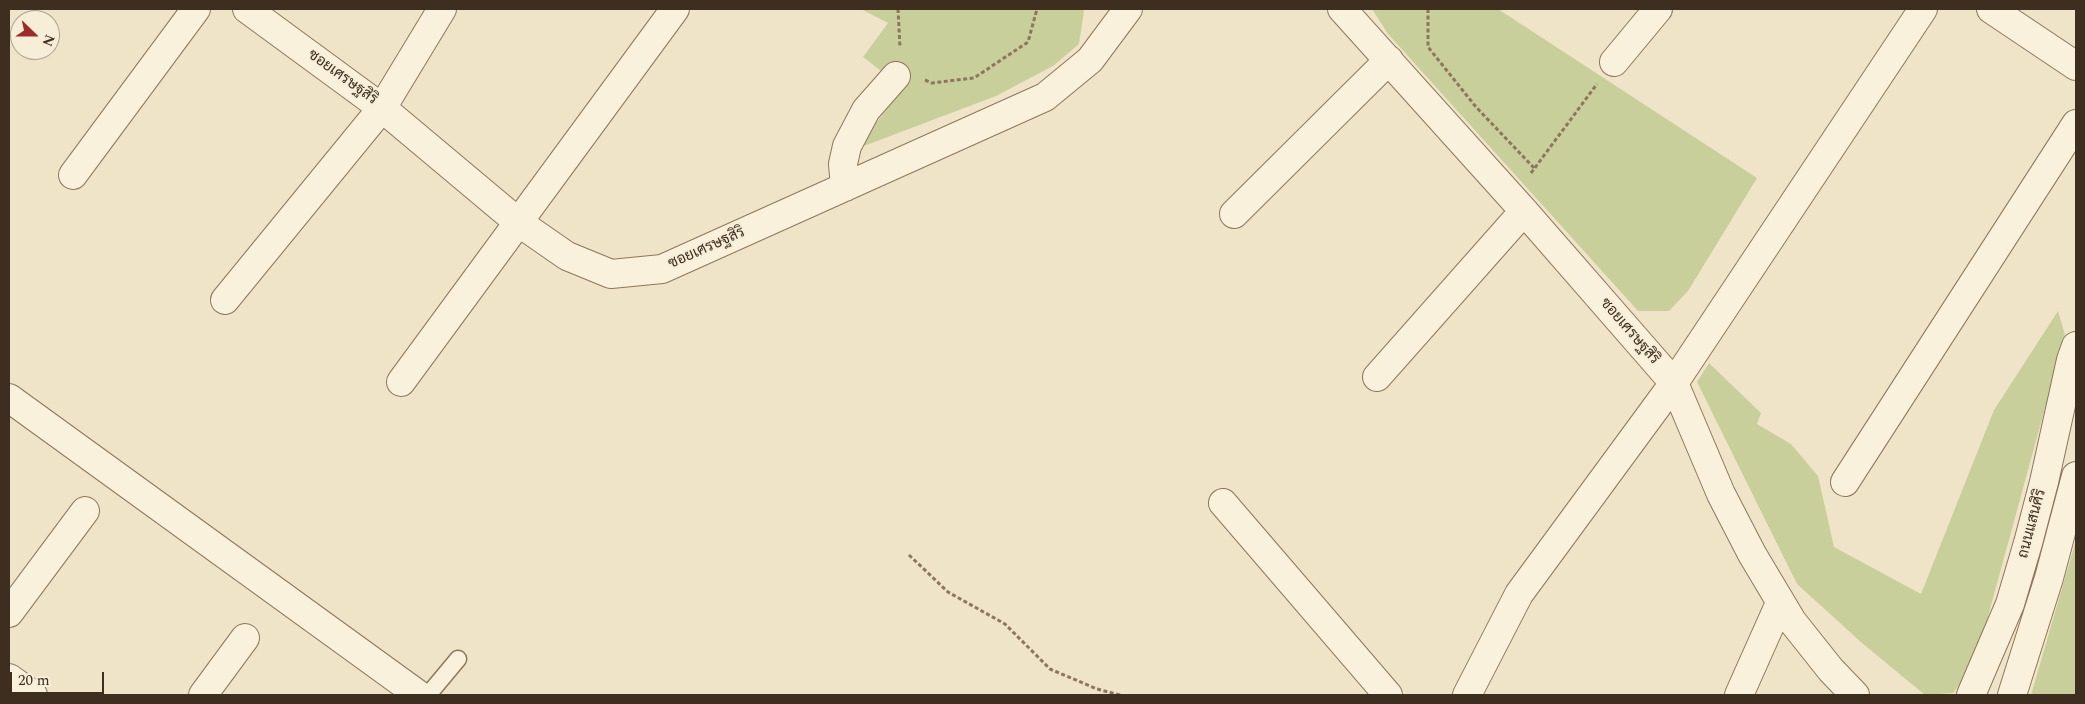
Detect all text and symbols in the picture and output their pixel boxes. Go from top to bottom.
north arrow [10,10,60,60]
text: N [37,31,60,50]
street label: ซอยเศรษฐสิริ [304,47,380,109]
street label: ซอยเศรษฐสิริ [666,224,748,274]
street label: ซอยเศรษฐสิริ [1595,295,1663,369]
street label: ถนนแสนศิริ [2015,487,2051,561]
scale bar [12,662,106,694]
text: 20 m [18,669,50,692]

